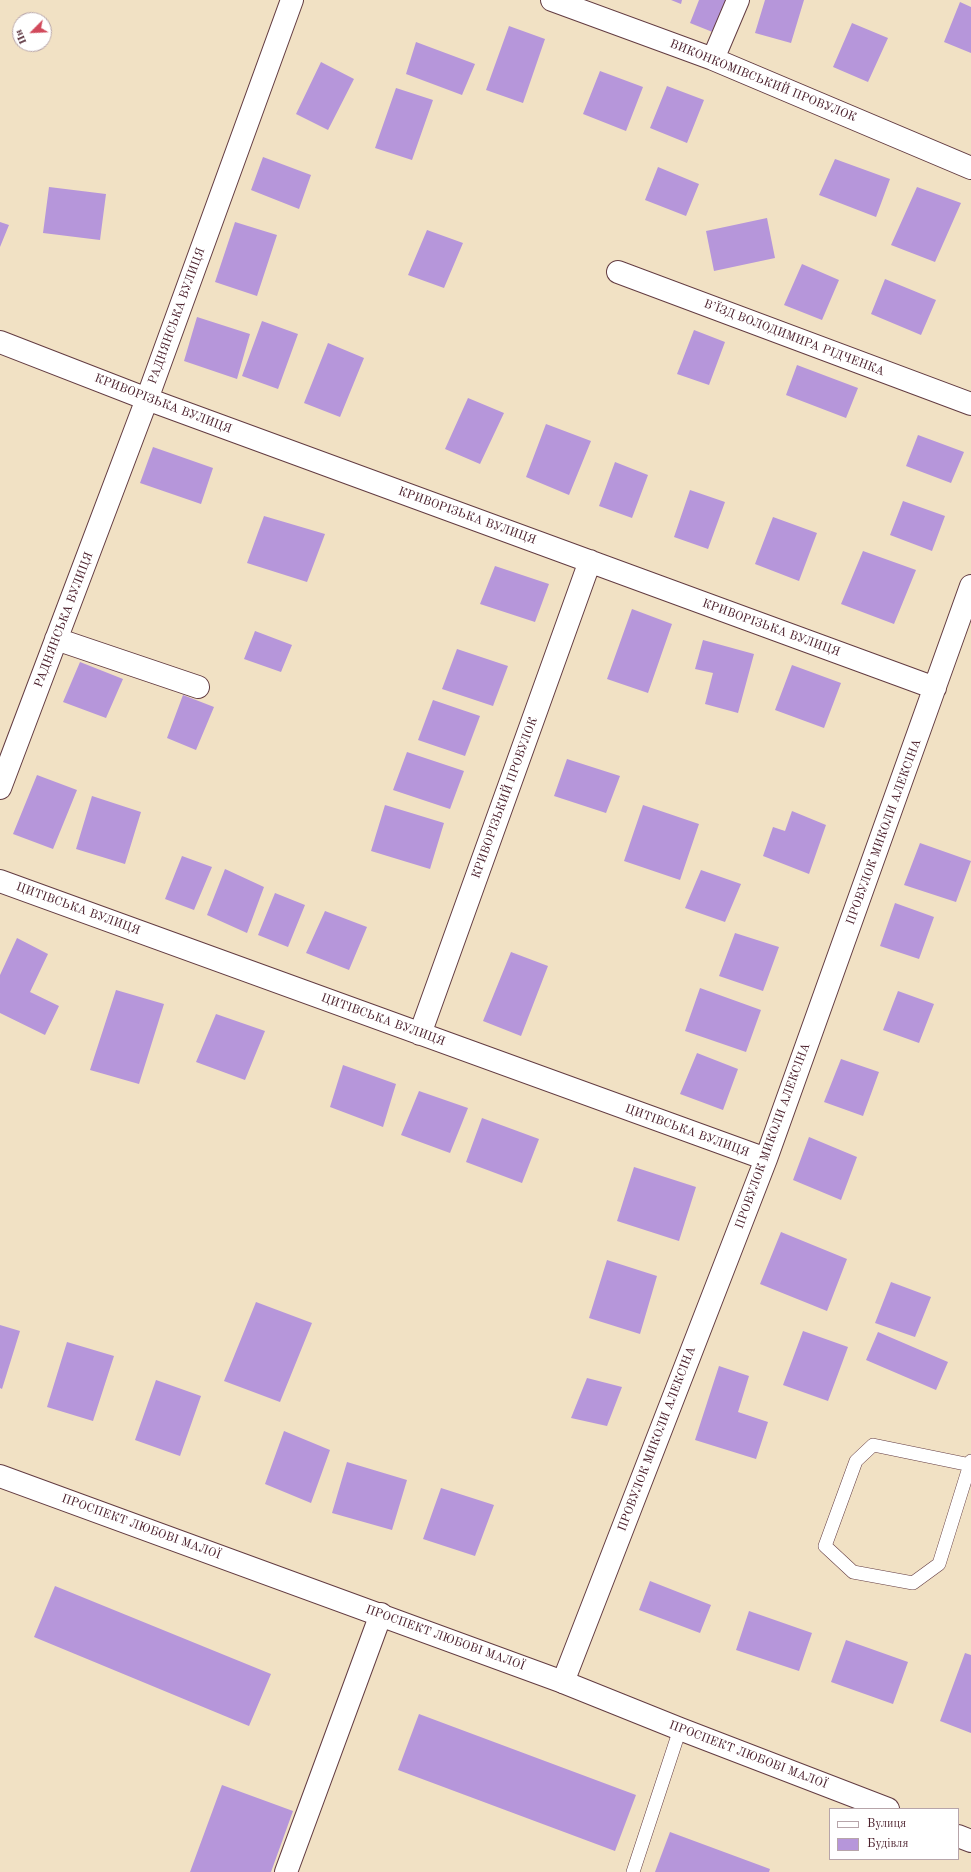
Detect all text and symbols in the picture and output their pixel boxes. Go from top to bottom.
north arrow [12,12,52,52]
text: Пн [13,28,30,46]
street label: ВИКОНКОМІВСЬКИЙ ПРОВУЛОК [668,37,858,125]
street label: РАДНЯНСЬКА ВУЛИЦЯ [146,246,208,386]
street label: В’ЇЗД ВОЛОДИМИРА РІДЧЕНКА [702,297,886,379]
street label: КРИВОРІЗЬКА ВУЛИЦЯ [92,371,234,437]
street label: КРИВОРІЗЬКА ВУЛИЦЯ [396,484,538,548]
street label: РАДНЯНСЬКА ВУЛИЦЯ [31,550,97,690]
street label: КРИВОРІЗЬКА ВУЛИЦЯ [700,596,842,660]
street label: КРИВОРІЗЬКИЙ ПРОВУЛОК [469,715,541,881]
street label: ПРОВУЛОК МИКОЛИ АЛЕКСІНА [844,737,924,927]
street label: ЦИТІВСЬКА ВУЛИЦЯ [14,880,142,938]
street label: ЦИТІВСЬКА ВУЛИЦЯ [319,991,447,1049]
street label: ПРОВУЛОК МИКОЛИ АЛЕКСІНА [733,1041,813,1231]
street label: ЦИТІВСЬКА ВУЛИЦЯ [623,1102,751,1160]
street label: ПРОВУЛОК МИКОЛИ АЛЕКСІНА [615,1345,699,1533]
street label: ПРОСПЕКТ ЛЮБОВІ МАЛОЇ [59,1491,223,1563]
street label: ПРОСПЕКТ ЛЮБОВІ МАЛОЇ [363,1602,527,1674]
street label: ПРОСПЕКТ ЛЮБОВІ МАЛОЇ [667,1718,829,1792]
legend [829,1808,959,1860]
text: Вулиця [867,1818,906,1830]
text: Будівля [867,1838,909,1850]

